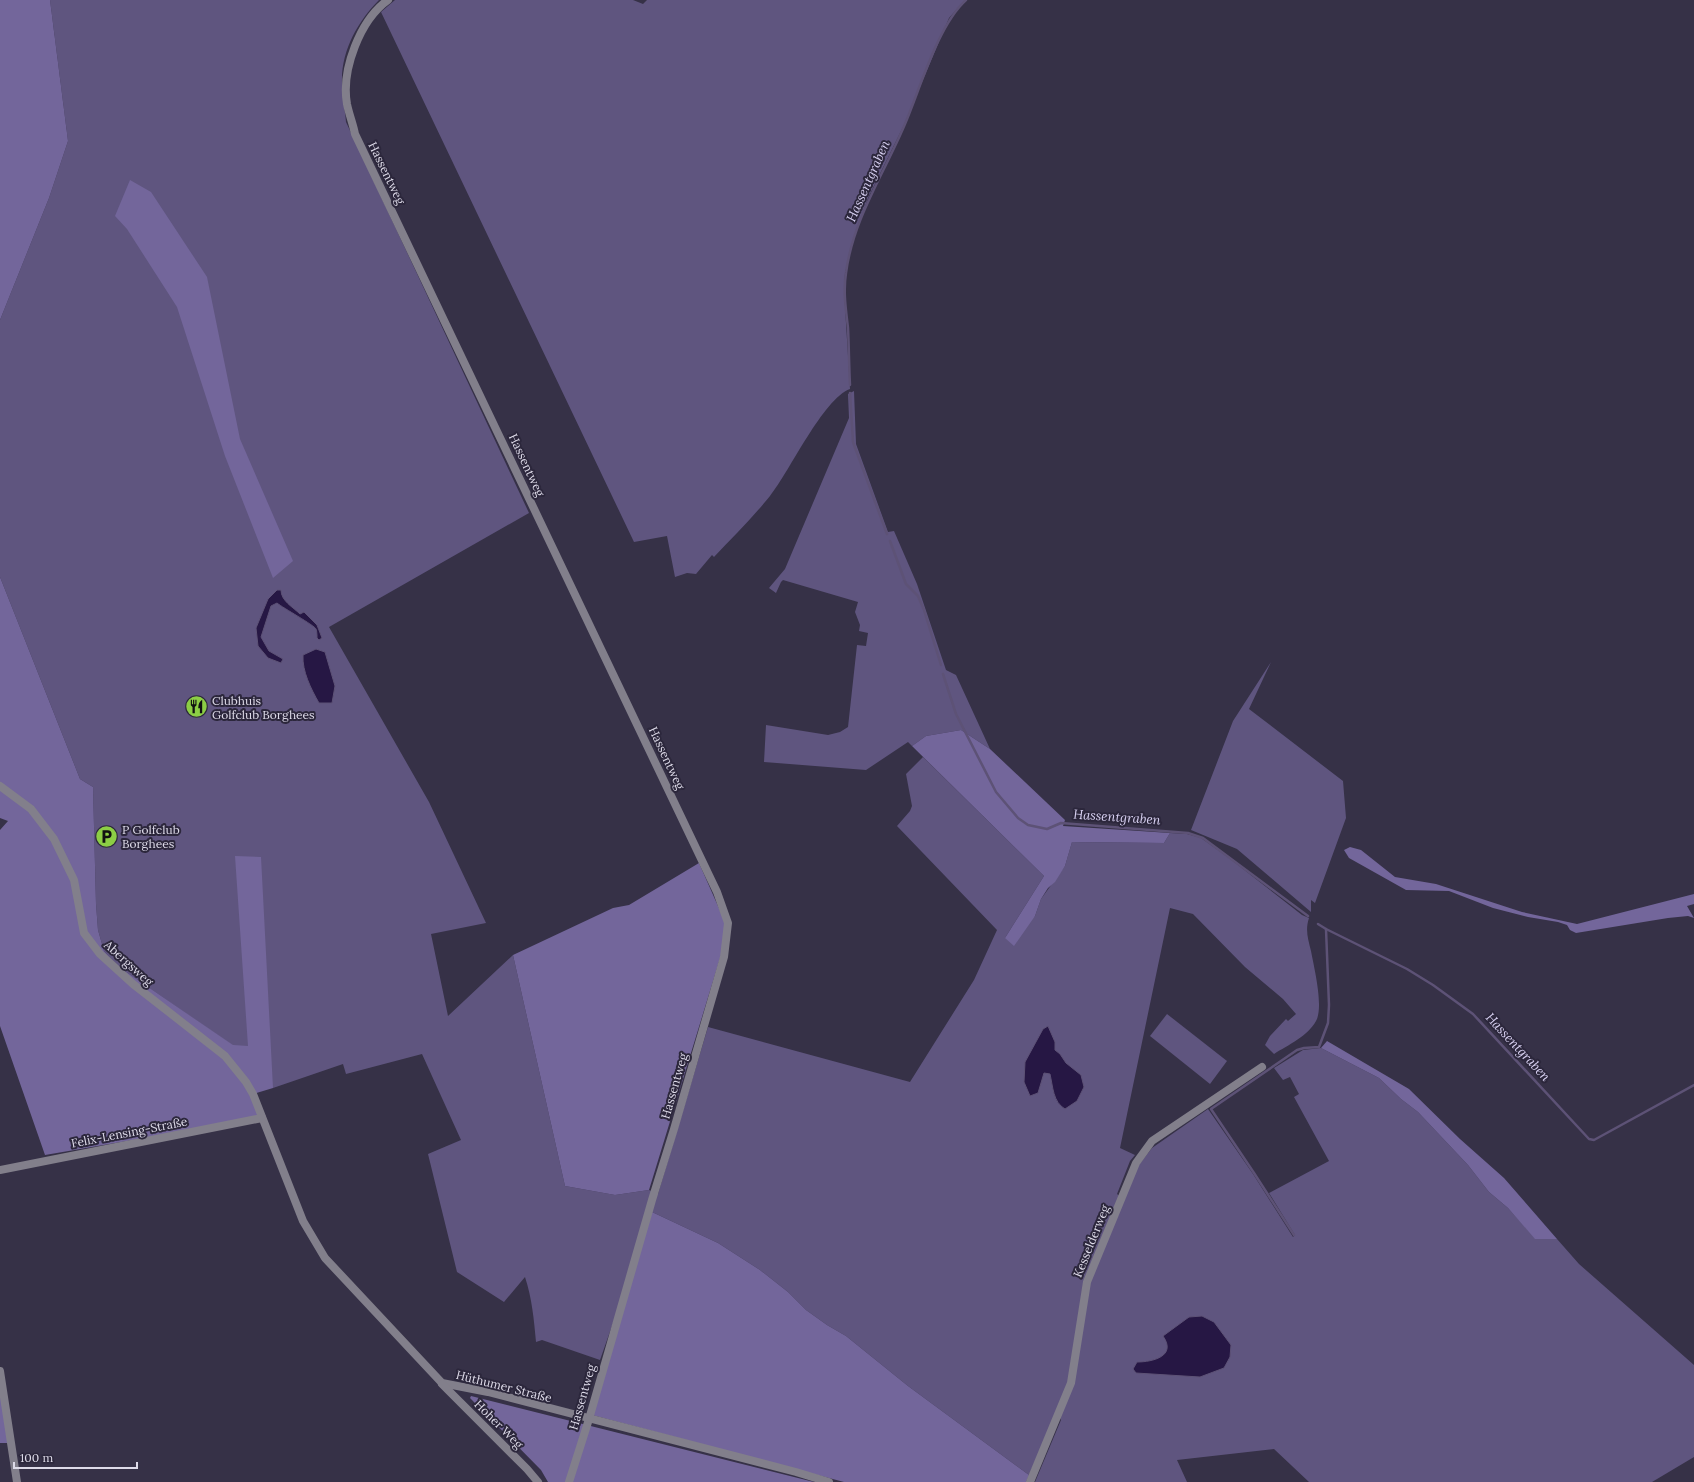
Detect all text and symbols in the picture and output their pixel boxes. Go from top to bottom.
water label: Hassentgraben [842,138,894,224]
street label: Hassentweg [365,139,409,207]
street label: Hassentweg [506,431,548,499]
place label: Clubhuis Golfclub Borghees [212,693,315,722]
restaurant icon: Clubhuis Golfclub Borghees [184,694,210,720]
street label: Hassentweg [646,724,688,792]
water label: Hassentgraben [1073,805,1161,829]
place label: P Golfclub Borghees [122,822,180,851]
parking icon: P Golfclub Borghees [93,823,119,849]
street label: Abergsweg [101,936,157,989]
water label: Hassentgraben [1482,1009,1554,1085]
street label: Hassentweg [657,1051,691,1121]
street label: Felix-Lensing-Straße [70,1113,189,1151]
street label: Kesselderweg [1070,1202,1113,1279]
street label: Hassentweg [565,1362,599,1432]
street label: Hüthumer Straße [455,1367,554,1405]
street label: Hoher Weg [472,1397,527,1452]
scale bar [14,1444,137,1470]
text: 100 m [20,1450,53,1465]

